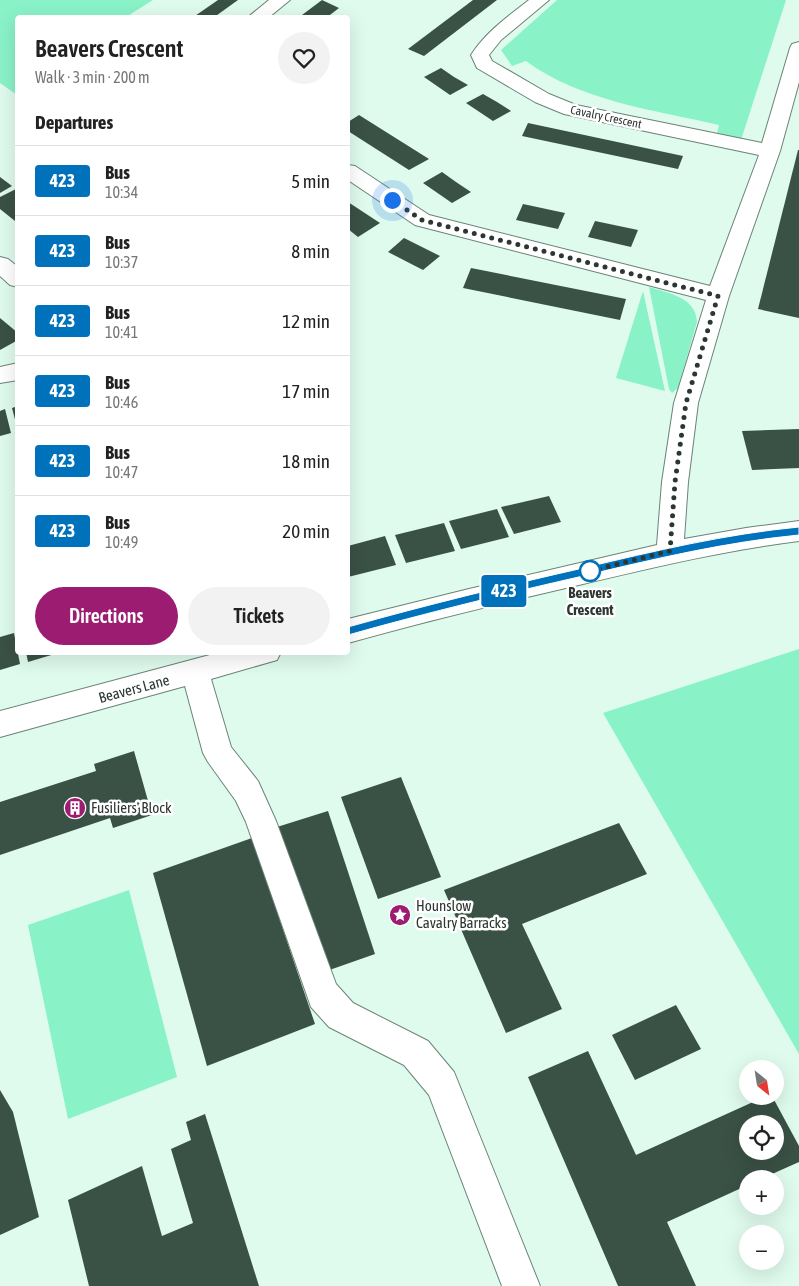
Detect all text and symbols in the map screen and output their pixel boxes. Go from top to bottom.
button: heart [278,32,330,84]
text: Beavers Crescent [35,35,183,62]
text: Walk · 3 min · 200 m [35,68,149,86]
street label: Cavalry Crescent [569,103,643,131]
text: Departures [35,111,113,133]
text: Bus [105,161,130,183]
text: 423 [50,170,75,191]
text: 5 min [291,170,330,192]
text: 10:34 [105,183,138,201]
your location [380,188,405,213]
text: Bus [105,231,130,253]
text: 423 [50,240,75,261]
text: 8 min [291,240,330,262]
text: 10:37 [105,253,138,271]
text: Bus [105,301,130,323]
text: 423 [50,310,75,331]
text: 12 min [282,310,330,332]
text: 10:41 [105,323,138,341]
text: Bus [105,371,130,393]
text: 423 [50,380,75,401]
text: 17 min [282,380,330,402]
text: 10:46 [105,393,138,411]
text: Bus [105,441,130,463]
text: 423 [50,450,75,471]
text: 18 min [282,450,330,472]
text: 10:47 [105,463,138,481]
text: Bus [105,511,130,533]
text: 423 [50,520,75,541]
text: 20 min [282,520,330,542]
text: 10:49 [105,533,138,551]
marker: Beavers Crescent [579,560,601,582]
line badge: 423 [475,575,533,607]
text: 423 [491,580,517,601]
place label: Beavers Crescent [566,584,614,618]
button: Directions [35,587,178,645]
button: Tickets [188,587,330,645]
street label: Beavers Lane [97,671,171,706]
building icon: Fusiliers' Block [63,796,87,820]
place label: Fusiliers' Block [91,799,172,816]
place label: Hounslow Cavalry Barracks [416,897,506,931]
place icon: Hounslow Cavalry Barracks [388,903,412,927]
north arrow [739,1060,784,1105]
map controls [739,1060,784,1270]
button: locate [739,1115,784,1160]
button: + [739,1170,784,1215]
button: − [739,1225,784,1270]

